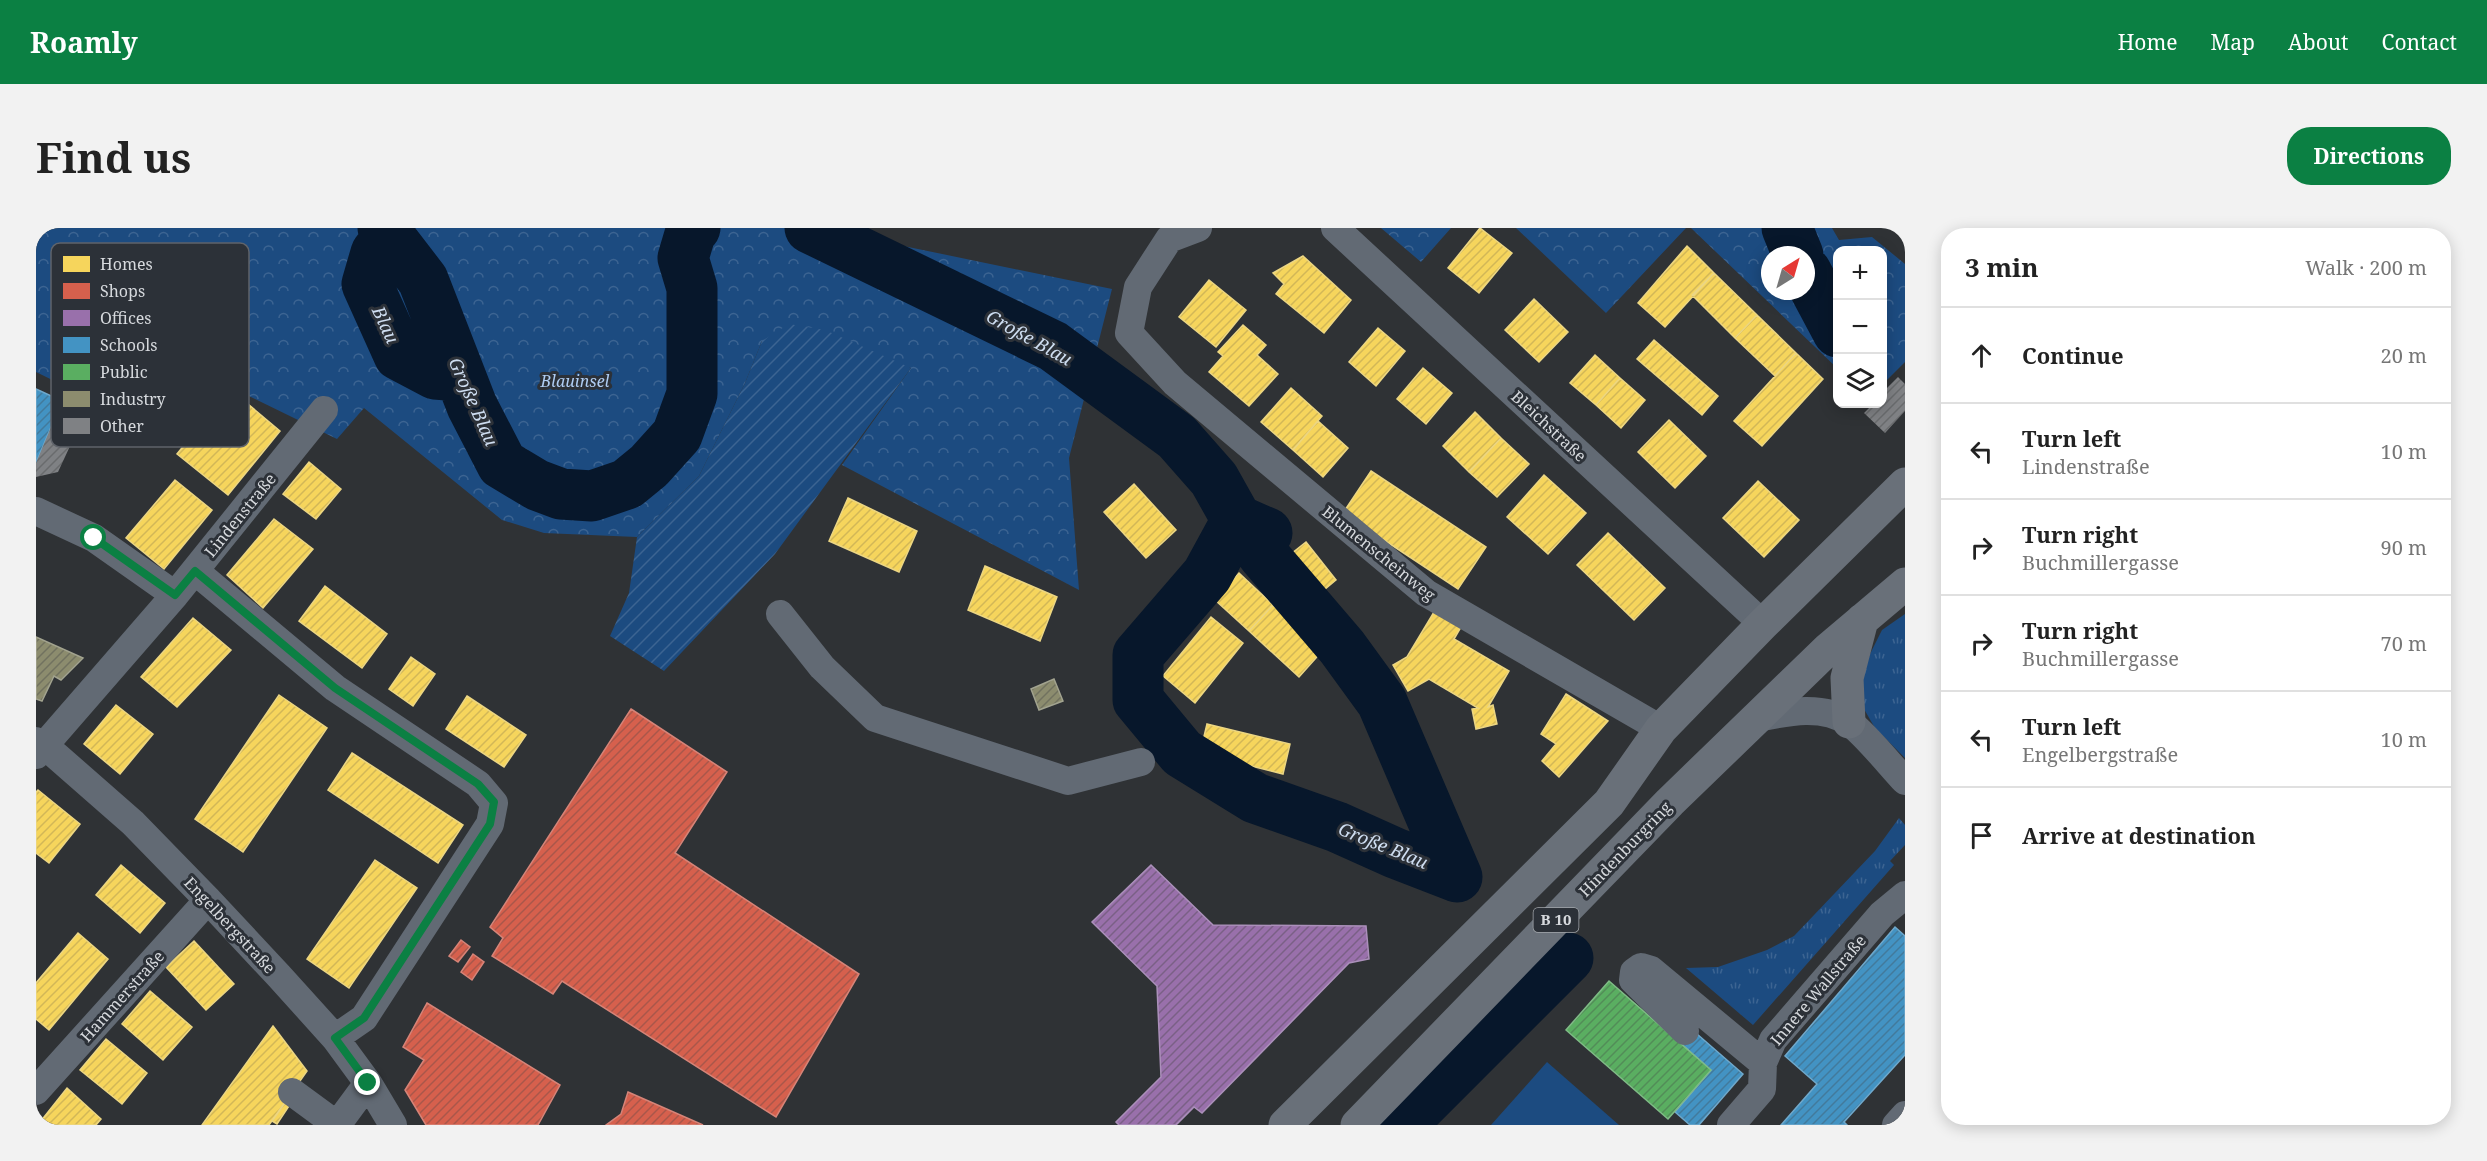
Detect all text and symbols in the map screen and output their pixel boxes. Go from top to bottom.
text: Roamly [30,23,138,61]
text: Home [2118,28,2178,56]
text: Map [2211,28,2255,56]
text: About [2288,28,2349,56]
text: Contact [2382,28,2457,56]
button: Directions [2287,127,2451,185]
text: Find us [36,128,191,185]
legend [51,243,249,447]
north arrow [1761,246,1815,300]
map controls [1833,246,1887,408]
button: + [1833,246,1887,300]
text: 3 min [1965,249,2039,285]
text: Homes [100,253,153,275]
text: Walk · 200 m [2305,254,2427,281]
text: Shops [100,280,145,302]
button: − [1833,300,1887,354]
water label: Blau [366,301,405,347]
water label: Große Blau [982,304,1077,371]
text: Offices [100,307,152,329]
text: Schools [100,334,157,356]
icon: ahead [1965,339,1998,372]
text: Continue [2022,340,2124,370]
text: 20 m [2381,342,2427,369]
water label: Große Blau [444,354,504,450]
button: layers [1833,354,1887,408]
text: Public [100,361,148,383]
park label: Blauinsel [540,370,610,392]
street label: Bleichstraße [1507,386,1591,466]
text: Industry [100,388,167,410]
text: Other [100,415,144,437]
text: Turn left [2022,423,2121,453]
icon: left [1965,435,1998,468]
text: 10 m [2381,438,2427,465]
text: Lindenstraße [2022,453,2150,480]
street label: Lindenstraße [199,468,281,562]
street label: Blumenscheinweg [1318,500,1441,606]
text: Turn right [2022,519,2138,549]
route start [80,524,106,550]
icon: right [1965,531,1998,564]
text: 90 m [2381,534,2427,561]
text: Buchmillergasse [2022,549,2179,576]
text: Turn right [2022,615,2138,645]
icon: right [1965,627,1998,660]
text: 70 m [2381,630,2427,657]
text: Buchmillergasse [2022,645,2179,672]
text: Turn left [2022,711,2121,741]
icon: left [1965,723,1998,756]
text: 10 m [2381,726,2427,753]
text: Engelbergstraße [2022,741,2178,768]
street label: Hindenburgring [1574,796,1676,901]
water label: Große Blau [1335,816,1432,874]
icon: arrive [1965,819,1998,852]
text: Arrive at destination [2022,820,2256,850]
street label: Engelbergstraße [179,872,281,978]
road number: B 10 [1534,908,1579,932]
street label: Innere Wallstraße [1765,930,1871,1050]
street label: Hammerstraße [75,946,169,1046]
route end [354,1069,380,1095]

